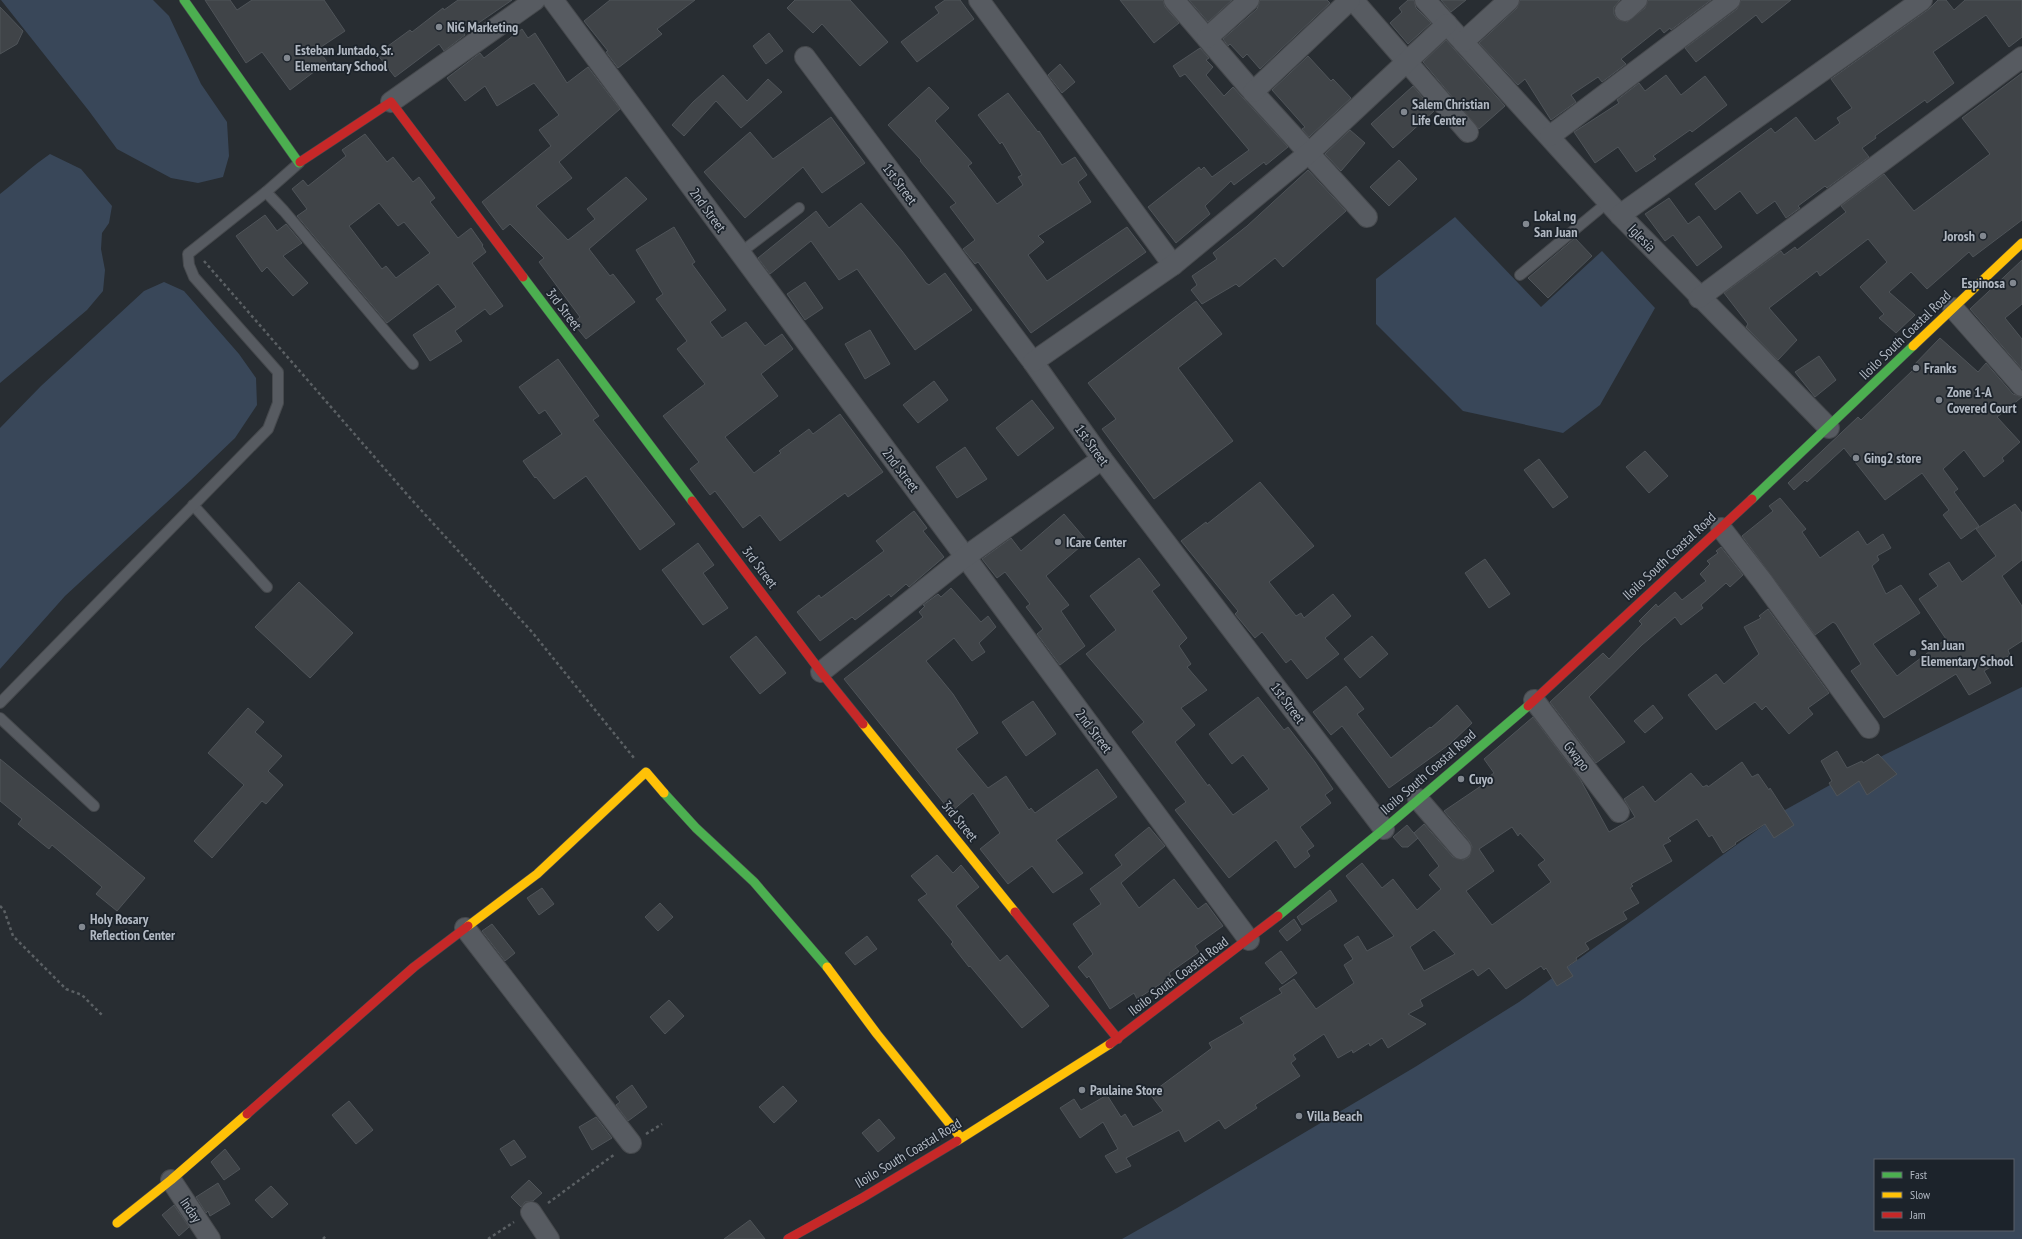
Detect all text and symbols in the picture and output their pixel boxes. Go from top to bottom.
place label: NiG Marketing [447,18,518,36]
marker: NiG Marketing [434,22,444,32]
place label: Esteban Juntado, Sr. Elementary School [295,41,393,75]
marker: Esteban Juntado, Sr. Elementary School [282,53,292,63]
place label: Salem Christian Life Center [1412,95,1489,129]
marker: Salem Christian Life Center [1399,107,1409,117]
street label: 1st Street [879,160,921,208]
street label: 2nd Street [686,184,730,236]
place label: Lokal ng San Juan [1534,207,1577,241]
marker: Lokal ng San Juan [1521,219,1531,229]
street label: Iglesia [1625,220,1659,256]
place label: Jorosh [1942,227,1975,245]
marker: Jorosh [1978,231,1988,241]
place label: Espinosa [1961,274,2005,292]
marker: Espinosa [2008,278,2018,288]
street label: 3rd Street [542,284,586,334]
street label: Iloilo South Coastal Road [1855,287,1955,383]
place label: Franks [1924,359,1957,377]
marker: Franks [1911,363,1921,373]
place label: Zone 1-A Covered Court [1947,383,2017,417]
marker: Zone 1-A Covered Court [1934,395,1944,405]
street label: 1st Street [1071,421,1113,469]
street label: 2nd Street [879,444,923,496]
place label: Ging2 store [1864,449,1922,467]
marker: Ging2 store [1851,453,1861,463]
street label: Iloilo South Coastal Road [1619,508,1719,604]
place label: ICare Center [1066,533,1128,551]
marker: ICare Center [1053,537,1063,547]
street label: 3rd Street [738,542,782,592]
place label: San Juan Elementary School [1921,636,2014,670]
marker: San Juan Elementary School [1908,648,1918,658]
street label: 1st Street [1267,679,1309,727]
street label: 2nd Street [1072,705,1116,757]
street label: Iloilo South Coastal Road [1376,726,1480,818]
street label: Gwapo [1560,737,1594,775]
place label: Cuyo [1469,770,1493,788]
marker: Cuyo [1456,774,1466,784]
street label: 3rd Street [938,797,982,845]
place label: Holy Rosary Reflection Center [90,910,176,944]
marker: Holy Rosary Reflection Center [77,922,87,932]
street label: Iloilo South Coastal Road [1124,932,1232,1020]
place label: Paulaine Store [1090,1081,1162,1099]
marker: Paulaine Store [1077,1085,1087,1095]
place label: Villa Beach [1306,1107,1362,1125]
marker: Villa Beach [1294,1111,1304,1121]
street label: Iloilo South Coastal Road [852,1114,964,1192]
legend [1874,1159,2014,1231]
text: Fast [1910,1167,1928,1182]
text: Slow [1910,1187,1931,1202]
street label: Inday [176,1194,206,1227]
text: Jam [1909,1207,1926,1222]

